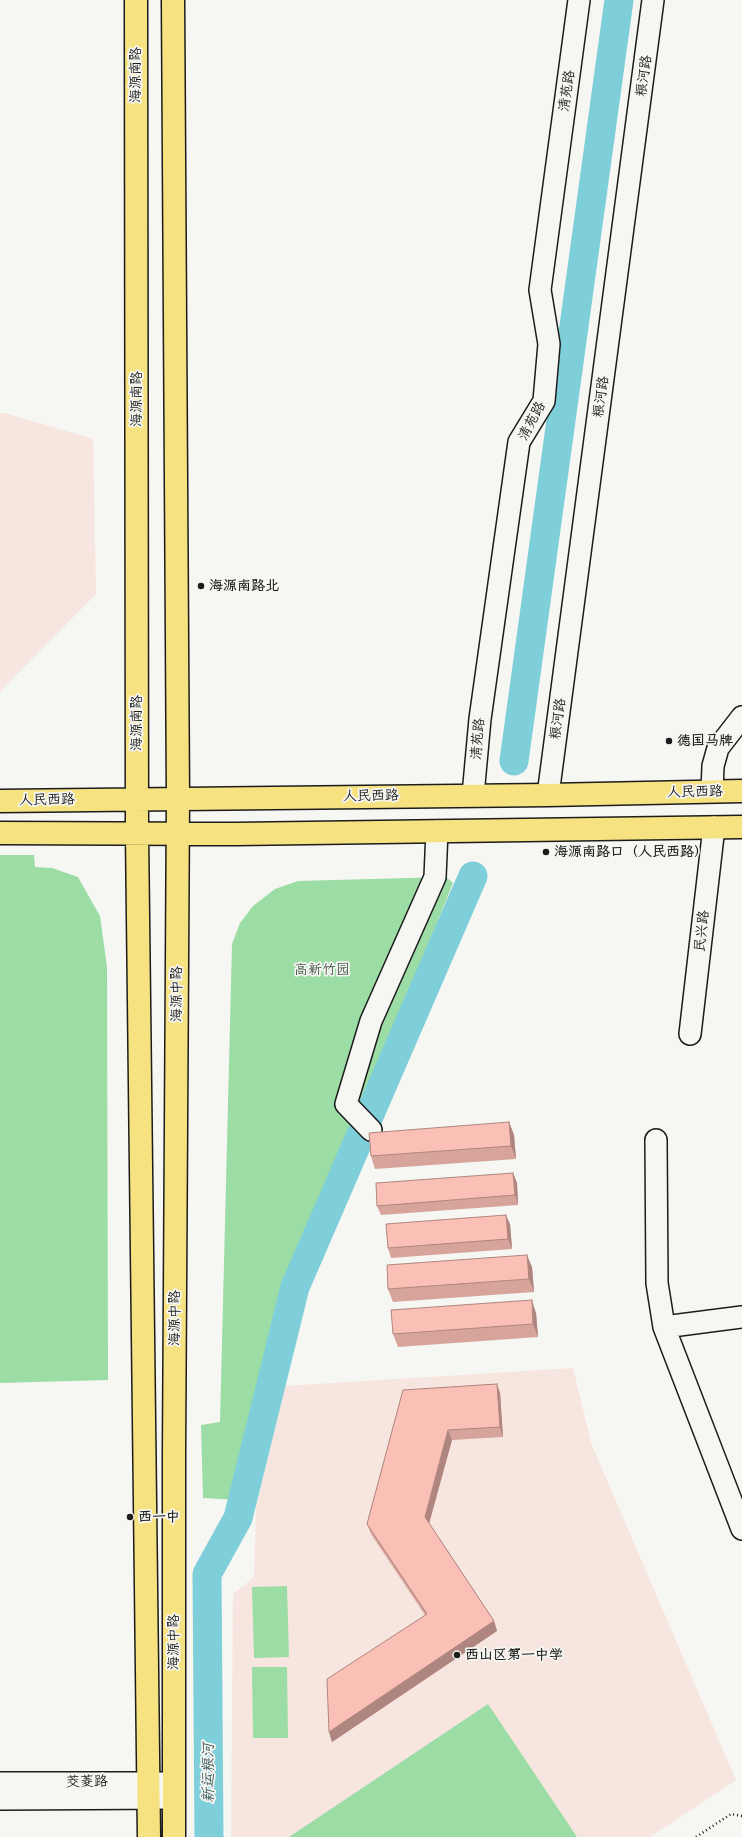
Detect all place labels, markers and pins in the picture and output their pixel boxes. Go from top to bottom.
place label: 海源南路北 [209,578,279,594]
marker: 海源南路北 [196,581,206,591]
place label: 德国马牌 [677,733,733,749]
marker: 德国马牌 [664,736,674,746]
place label: 海源南路口（人民西路） [554,844,708,860]
marker: 海源南路口（人民西路） [541,847,551,857]
place label: 西一中 [138,1509,180,1525]
marker: 西一中 [125,1512,135,1522]
place label: 西山区第一中学 [465,1647,563,1663]
marker: 西山区第一中学 [452,1650,462,1660]

